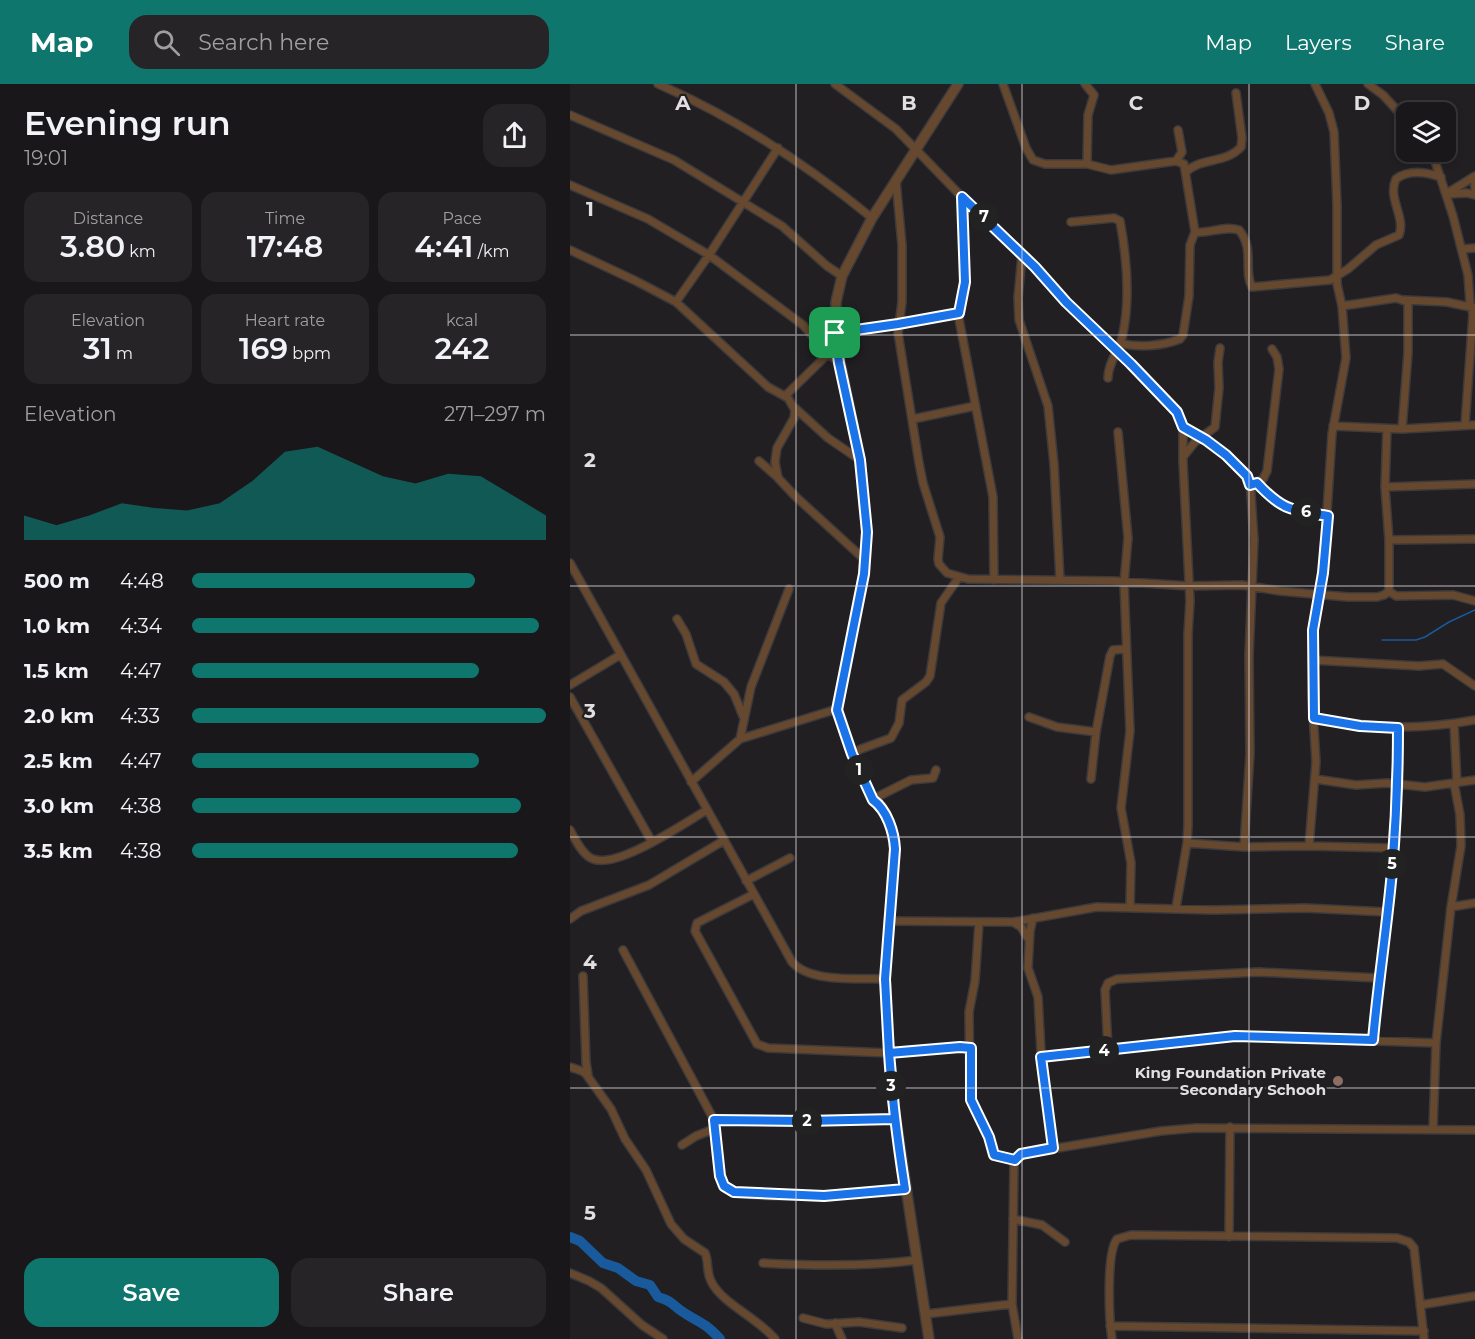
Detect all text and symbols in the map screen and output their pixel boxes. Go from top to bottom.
search box [129,15,549,69]
text: Map [30,25,93,59]
icon: search [150,26,183,59]
text: Search here [198,29,329,56]
text: Map [1205,30,1252,55]
text: Layers [1285,30,1352,55]
text: Share [1385,30,1445,55]
text: A [674,91,691,115]
text: B [901,91,917,115]
text: C [1129,91,1144,115]
text: D [1354,91,1370,115]
map controls [1396,102,1456,162]
button: layers [1396,102,1456,162]
text: Evening run [24,103,231,143]
button: share [483,104,546,167]
text: 19:01 [24,146,68,170]
text: 1 [586,197,594,221]
pin: 7 [969,202,999,232]
text: 7 [979,207,989,226]
text: Distance [73,209,143,228]
text: Time [265,209,305,228]
text: Pace [442,209,482,228]
text: 3.80 [60,228,125,265]
text: 17:48 [247,228,323,265]
text: 4:41 [414,228,473,265]
text: km [125,242,156,261]
text: /km [473,242,510,261]
pin [809,307,860,358]
text: Elevation [71,311,145,330]
text: Heart rate [245,311,325,330]
text: kcal [446,311,478,330]
icon: arrive [818,316,851,349]
text: 31 [83,330,112,367]
text: 169 [239,330,288,367]
text: 242 [435,330,489,367]
text: m [112,344,133,363]
text: bpm [288,344,331,363]
text: Elevation [24,402,116,426]
text: 271–297 m [444,402,546,426]
text: 2 [584,448,596,472]
pin: 6 [1291,497,1321,527]
text: 6 [1301,502,1311,521]
text: 500 m [24,569,90,593]
text: 4:48 [120,569,164,593]
text: 1.0 km [24,614,90,638]
text: 4:34 [120,614,162,638]
text: 1.5 km [24,659,89,683]
text: 4:47 [120,659,162,683]
text: 3 [583,699,596,723]
text: 2.0 km [24,704,94,728]
text: 4:33 [120,704,160,728]
text: 2.5 km [24,749,93,773]
text: 4:47 [120,749,162,773]
pin: 1 [844,755,874,785]
text: 1 [856,760,862,779]
text: 3.0 km [24,794,94,818]
text: 4:38 [120,794,162,818]
text: 3.5 km [24,839,93,863]
text: 4:38 [120,839,162,863]
pin: 5 [1377,849,1407,879]
text: 5 [1387,854,1397,873]
text: 4 [583,950,597,974]
pin: 4 [1089,1036,1119,1066]
text: 4 [1098,1041,1110,1060]
place label: King Foundation Private Secondary Schooh [1135,1063,1326,1099]
pin: 3 [876,1071,906,1101]
marker: King Foundation Private Secondary Schooh [1331,1074,1345,1088]
text: 3 [886,1076,896,1095]
pin: 2 [792,1106,822,1136]
text: 2 [802,1111,812,1130]
text: 5 [584,1201,596,1225]
button: Save [24,1258,279,1327]
button: Share [291,1258,546,1327]

